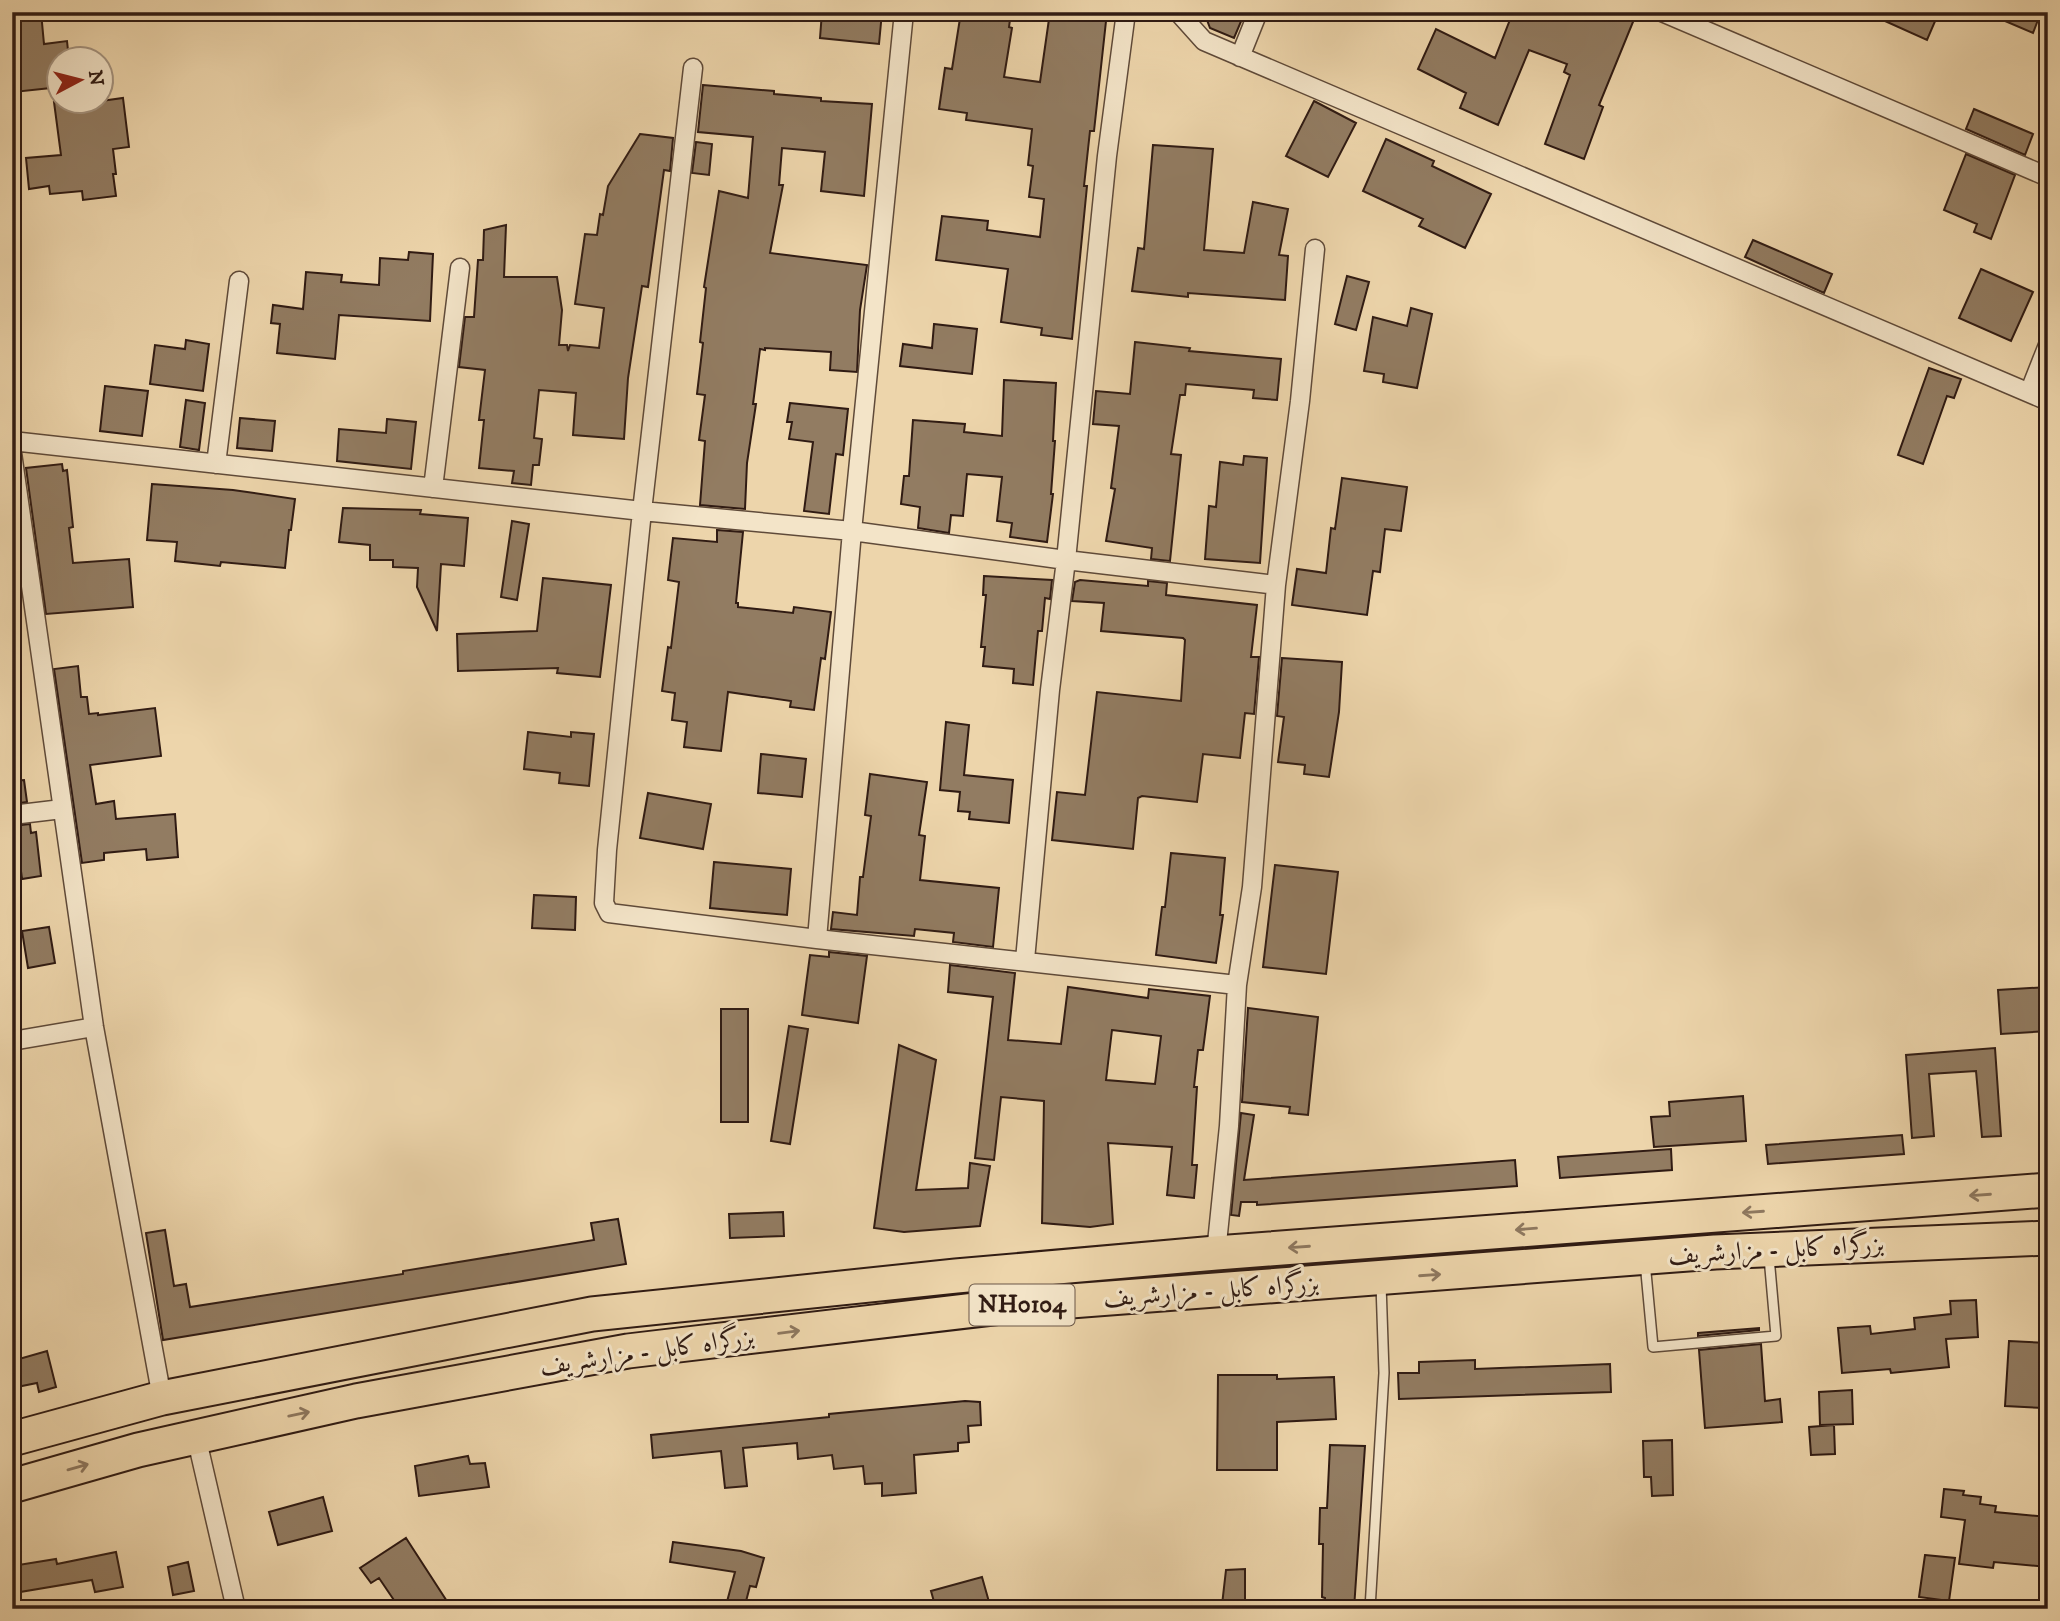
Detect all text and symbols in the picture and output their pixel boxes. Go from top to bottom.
north arrow [46,46,116,116]
text: N [83,69,108,88]
one-way arrow [1969,1189,1991,1202]
one-way arrow [1742,1206,1765,1219]
one-way arrow [1515,1223,1538,1236]
street label: بزرگراه کابل - مزارشریف [1667,1226,1885,1272]
one-way arrow [1288,1241,1311,1254]
street label: بزرگراه کابل - مزارشریف [1102,1265,1320,1315]
one-way arrow [1418,1268,1441,1281]
road number: NH0104 [970,1284,1074,1325]
street label: بزرگراه کابل - مزارشریف [537,1319,757,1383]
one-way arrow [777,1326,800,1339]
one-way arrow [287,1406,310,1420]
one-way arrow [67,1460,89,1473]

